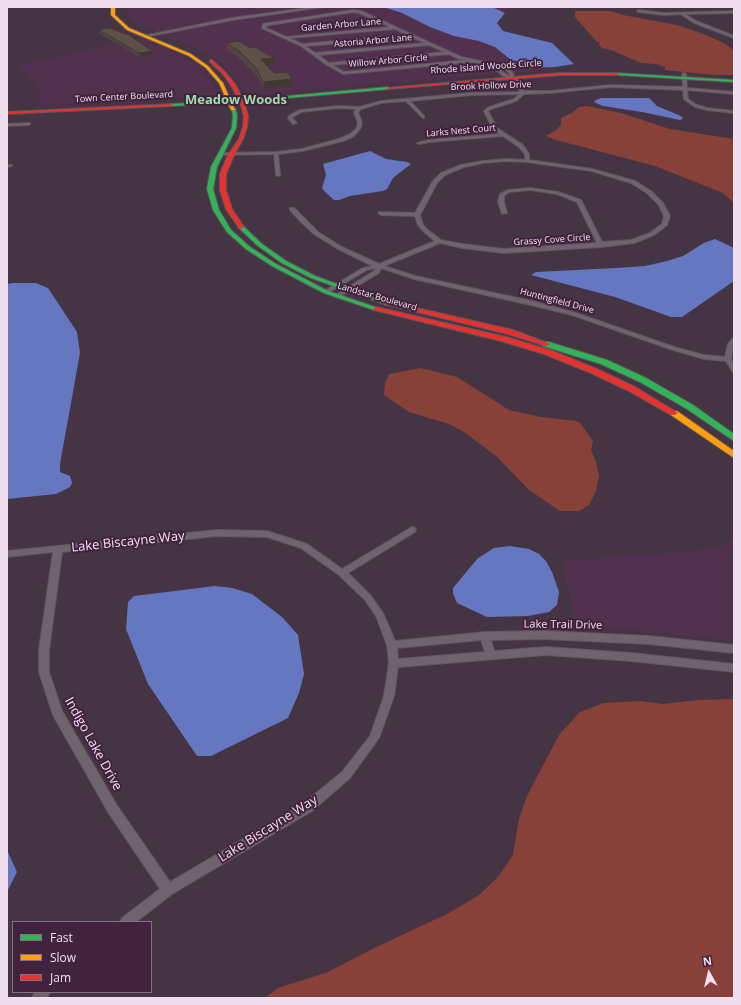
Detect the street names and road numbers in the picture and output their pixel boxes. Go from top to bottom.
street label: Garden Arbor Lane [301,16,381,34]
street label: Astoria Arbor Lane [333,32,413,50]
street label: Willow Arbor Circle [348,52,428,70]
street label: Rhode Island Woods Circle [430,58,542,76]
street label: Brook Hollow Drive [450,79,532,93]
street label: Town Center Boulevard [75,89,173,105]
street label: Larks Nest Court [426,123,496,139]
street label: Grassy Cove Circle [513,232,591,248]
street label: Landstar Boulevard [336,281,418,313]
street label: Huntingfield Drive [519,286,595,316]
street label: Lake Biscayne Way [71,528,185,556]
street label: Lake Trail Drive [524,618,602,632]
street label: Indigo Lake Drive [61,695,125,793]
street label: Lake Biscayne Way [216,792,320,866]

